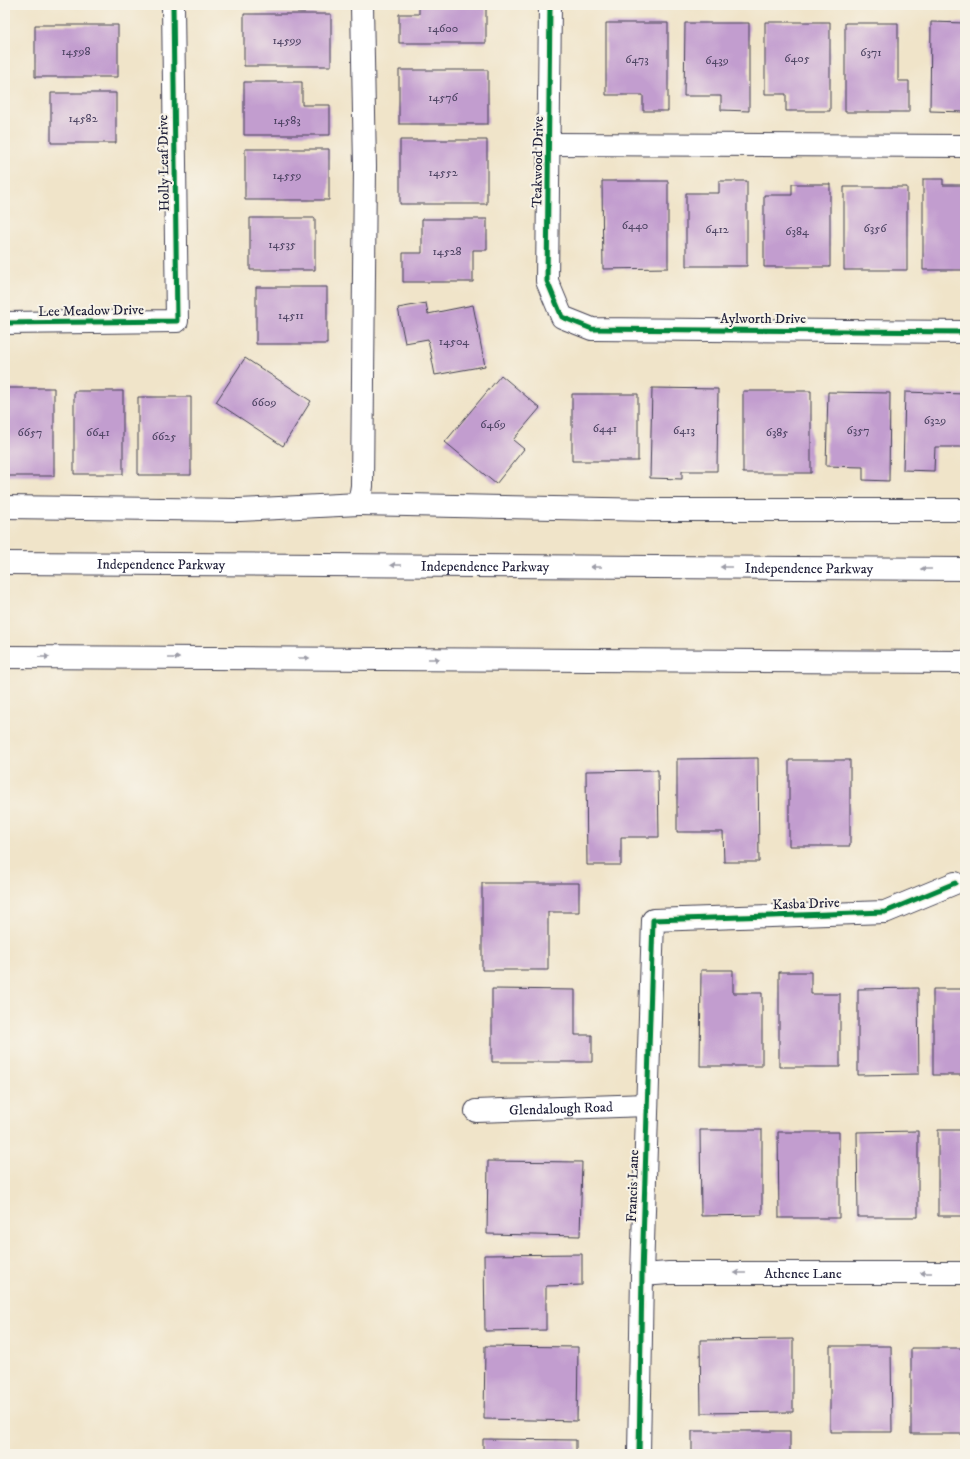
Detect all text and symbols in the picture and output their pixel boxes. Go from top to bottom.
house number: 14600 [428,21,458,36]
house number: 14599 [272,33,302,48]
house number: 14598 [61,44,91,59]
house number: 6371 [860,45,882,60]
house number: 6405 [784,51,810,66]
house number: 6473 [625,52,649,67]
house number: 6439 [705,53,729,68]
house number: 14576 [428,90,459,105]
house number: 14582 [68,111,98,126]
house number: 14583 [273,113,301,128]
street label: Holly Leaf Drive [154,114,174,211]
street label: Teakwood Drive [528,116,548,208]
house number: 14552 [428,165,458,180]
house number: 14559 [272,168,302,183]
house number: 6440 [622,218,648,233]
house number: 6356 [864,221,887,236]
house number: 6412 [705,222,729,237]
house number: 6384 [785,224,810,239]
house number: 14535 [268,237,296,252]
house number: 14528 [432,244,462,259]
street label: Lee Meadow Drive [38,301,144,321]
house number: 14511 [278,308,304,323]
street label: Aylworth Drive [720,310,806,328]
house number: 14504 [439,334,470,349]
house number: 6609 [252,395,276,410]
house number: 6329 [924,413,946,428]
house number: 6469 [480,417,506,432]
house number: 6441 [593,421,617,436]
house number: 6413 [673,423,695,438]
house number: 6357 [846,423,870,438]
house number: 6657 [18,425,42,440]
house number: 6641 [86,425,110,440]
house number: 6385 [766,425,788,440]
house number: 6625 [152,429,176,444]
street label: Independence Parkway [97,556,226,574]
street label: Independence Parkway [421,558,550,576]
street label: Independence Parkway [745,560,874,578]
one-way arrow [389,562,402,568]
one-way arrow [589,564,602,570]
one-way arrow [720,564,732,571]
one-way arrow [919,566,932,572]
one-way arrow [38,654,51,660]
one-way arrow [168,655,181,661]
one-way arrow [298,655,311,661]
one-way arrow [428,656,441,662]
street label: Kasba Drive [772,894,840,914]
street label: Glendalough Road [509,1098,613,1120]
street label: Francis Lane [623,1149,643,1223]
street label: Athenee Lane [764,1265,842,1283]
one-way arrow [733,1270,746,1276]
one-way arrow [919,1270,932,1276]

